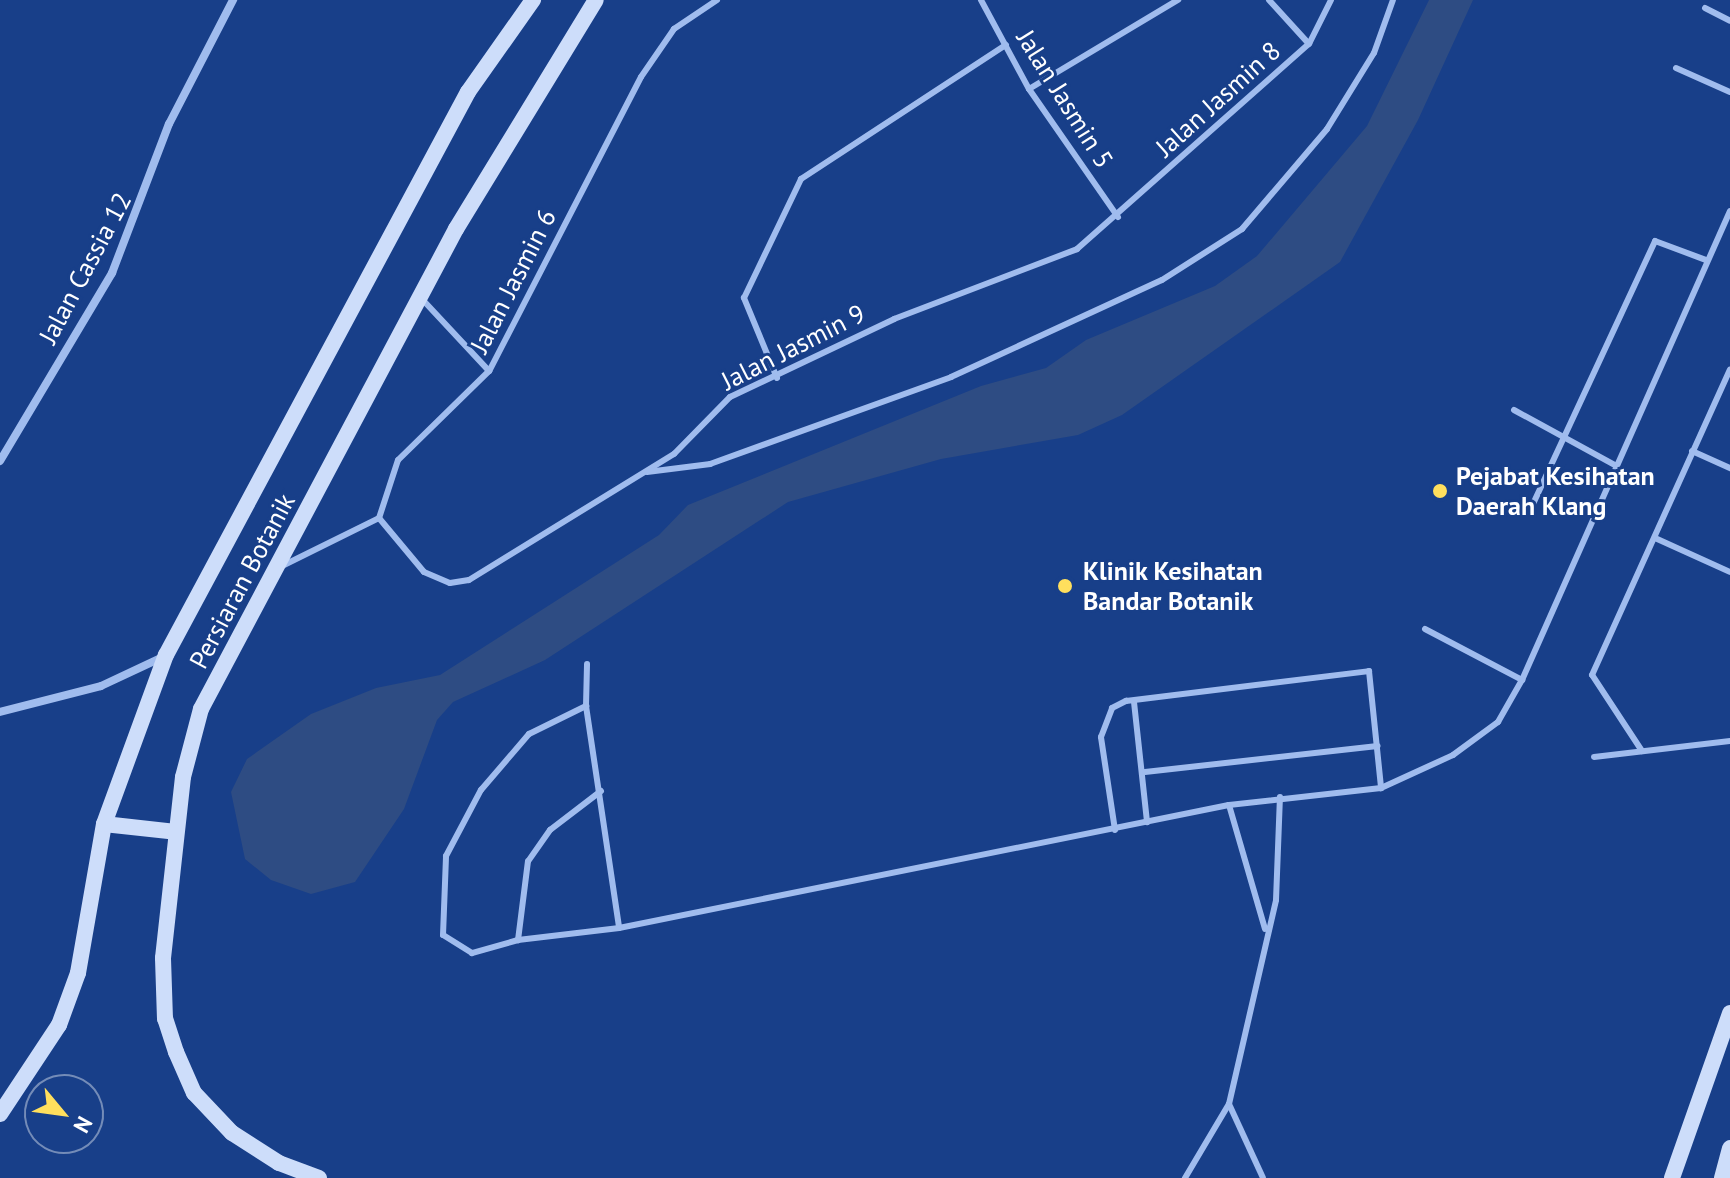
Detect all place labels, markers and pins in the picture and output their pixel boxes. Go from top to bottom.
place label: Pejabat Kesihatan Daerah Klang [1456,460,1655,522]
marker: Pejabat Kesihatan Daerah Klang [1431,482,1449,500]
place label: Klinik Kesihatan Bandar Botanik [1083,555,1264,616]
marker: Klinik Kesihatan Bandar Botanik [1054,575,1076,597]

